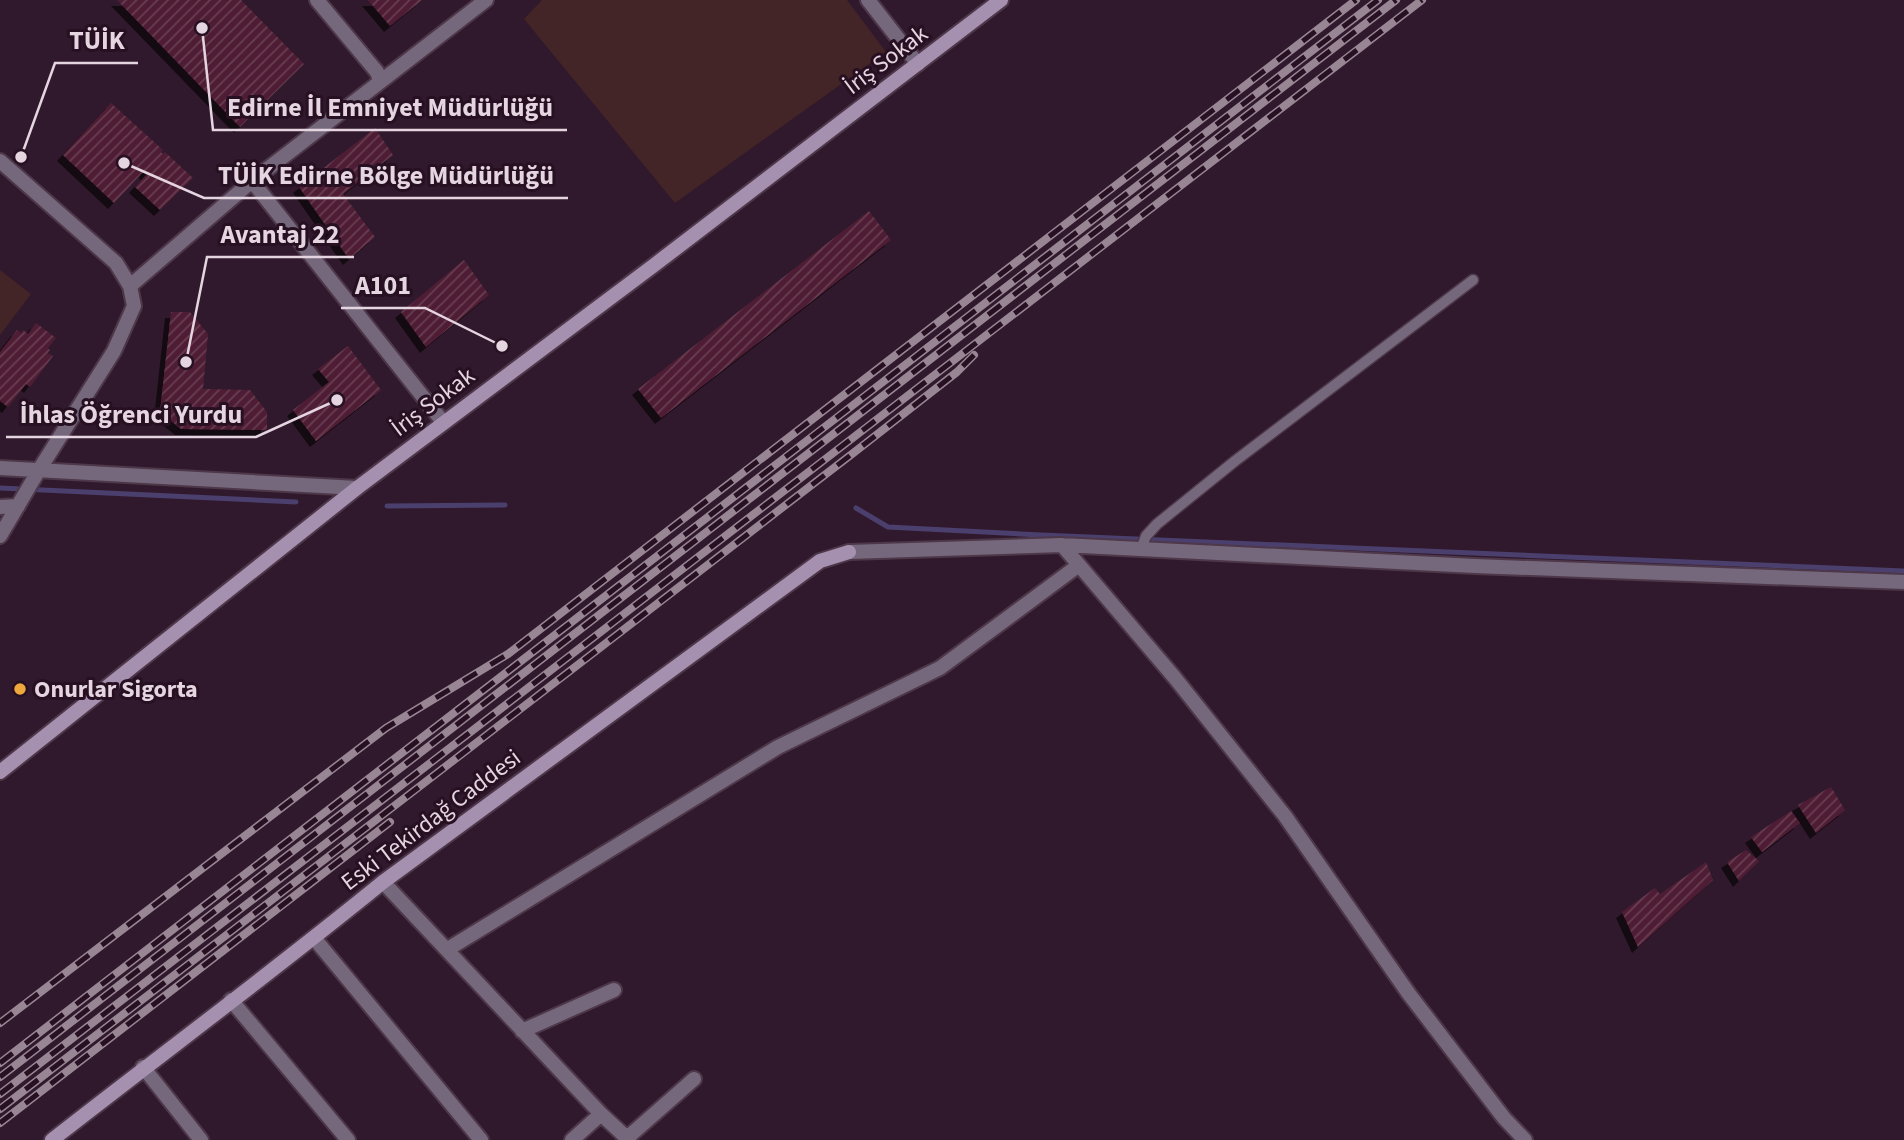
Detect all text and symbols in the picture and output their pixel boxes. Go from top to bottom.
callout: TÜİK [55,16,138,63]
street label: İriş Sokak [837,17,935,103]
text: TÜİK [69,22,126,59]
callout: Edirne İl Emniyet Müdürlüğü [213,83,567,130]
text: Edirne İl Emniyet Müdürlüğü [227,89,553,126]
callout: TÜİK Edirne Bölge Müdürlüğü [204,151,568,198]
text: TÜİK Edirne Bölge Müdürlüğü [218,157,554,194]
callout: Avantaj 22 [207,210,354,257]
text: Avantaj 22 [219,216,340,253]
callout: A101 [341,261,425,308]
text: A101 [354,267,411,304]
street label: İriş Sokak [384,359,482,445]
callout: İhlas Öğrenci Yurdu [6,390,256,437]
text: İhlas Öğrenci Yurdu [20,396,242,433]
place label: Onurlar Sigorta [34,672,198,707]
marker: Onurlar Sigorta [12,681,28,697]
street label: Eski Tekirdağ Caddesi [334,741,528,899]

